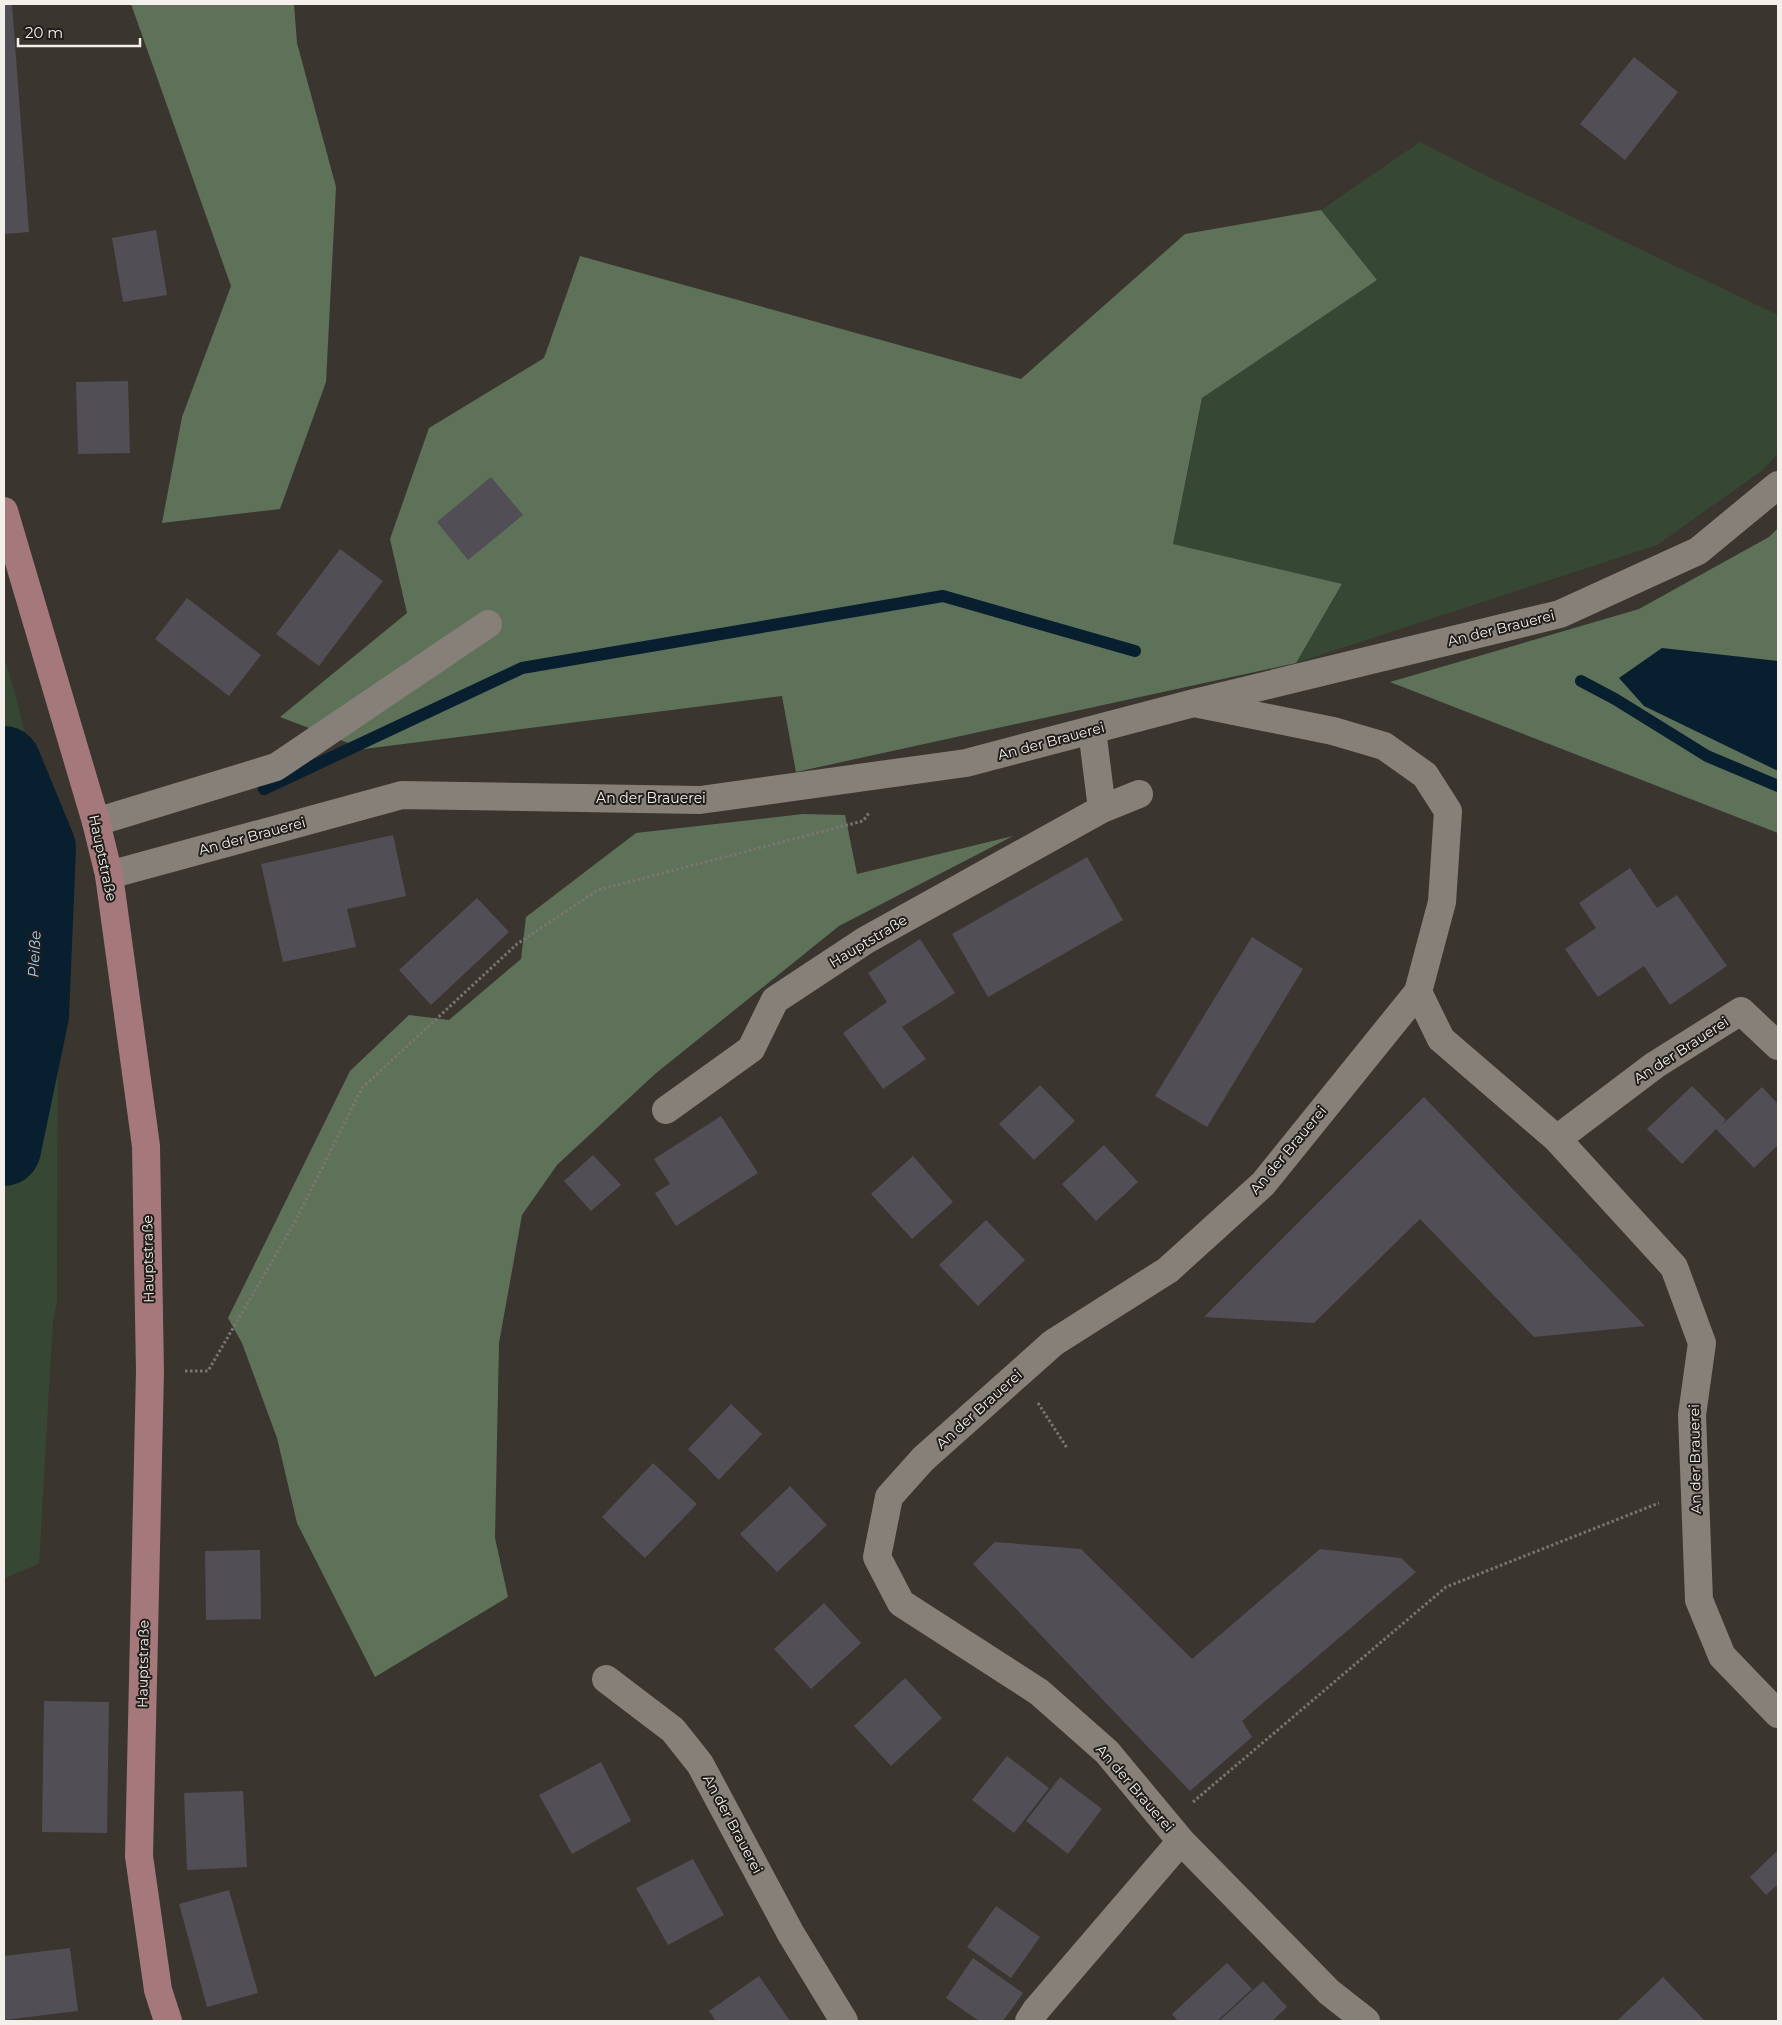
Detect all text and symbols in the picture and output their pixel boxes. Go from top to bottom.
scale bar [18,15,140,47]
text: 20 m [25,23,63,42]
street label: An der Brauerei [1446,606,1556,650]
street label: An der Brauerei [996,718,1106,764]
street label: An der Brauerei [596,789,706,807]
street label: Hauptstraße [85,813,121,903]
street label: An der Brauerei [197,813,307,859]
street label: Hauptstraße [826,911,910,971]
water label: Pleiße [23,930,45,978]
street label: An der Brauerei [1630,1013,1732,1087]
street label: An der Brauerei [1246,1102,1330,1198]
street label: Hauptstraße [138,1215,158,1303]
street label: An der Brauerei [932,1366,1026,1452]
street label: An der Brauerei [1685,1404,1705,1514]
street label: Hauptstraße [133,1620,153,1708]
street label: An der Brauerei [1092,1741,1178,1835]
street label: An der Brauerei [699,1771,767,1877]

